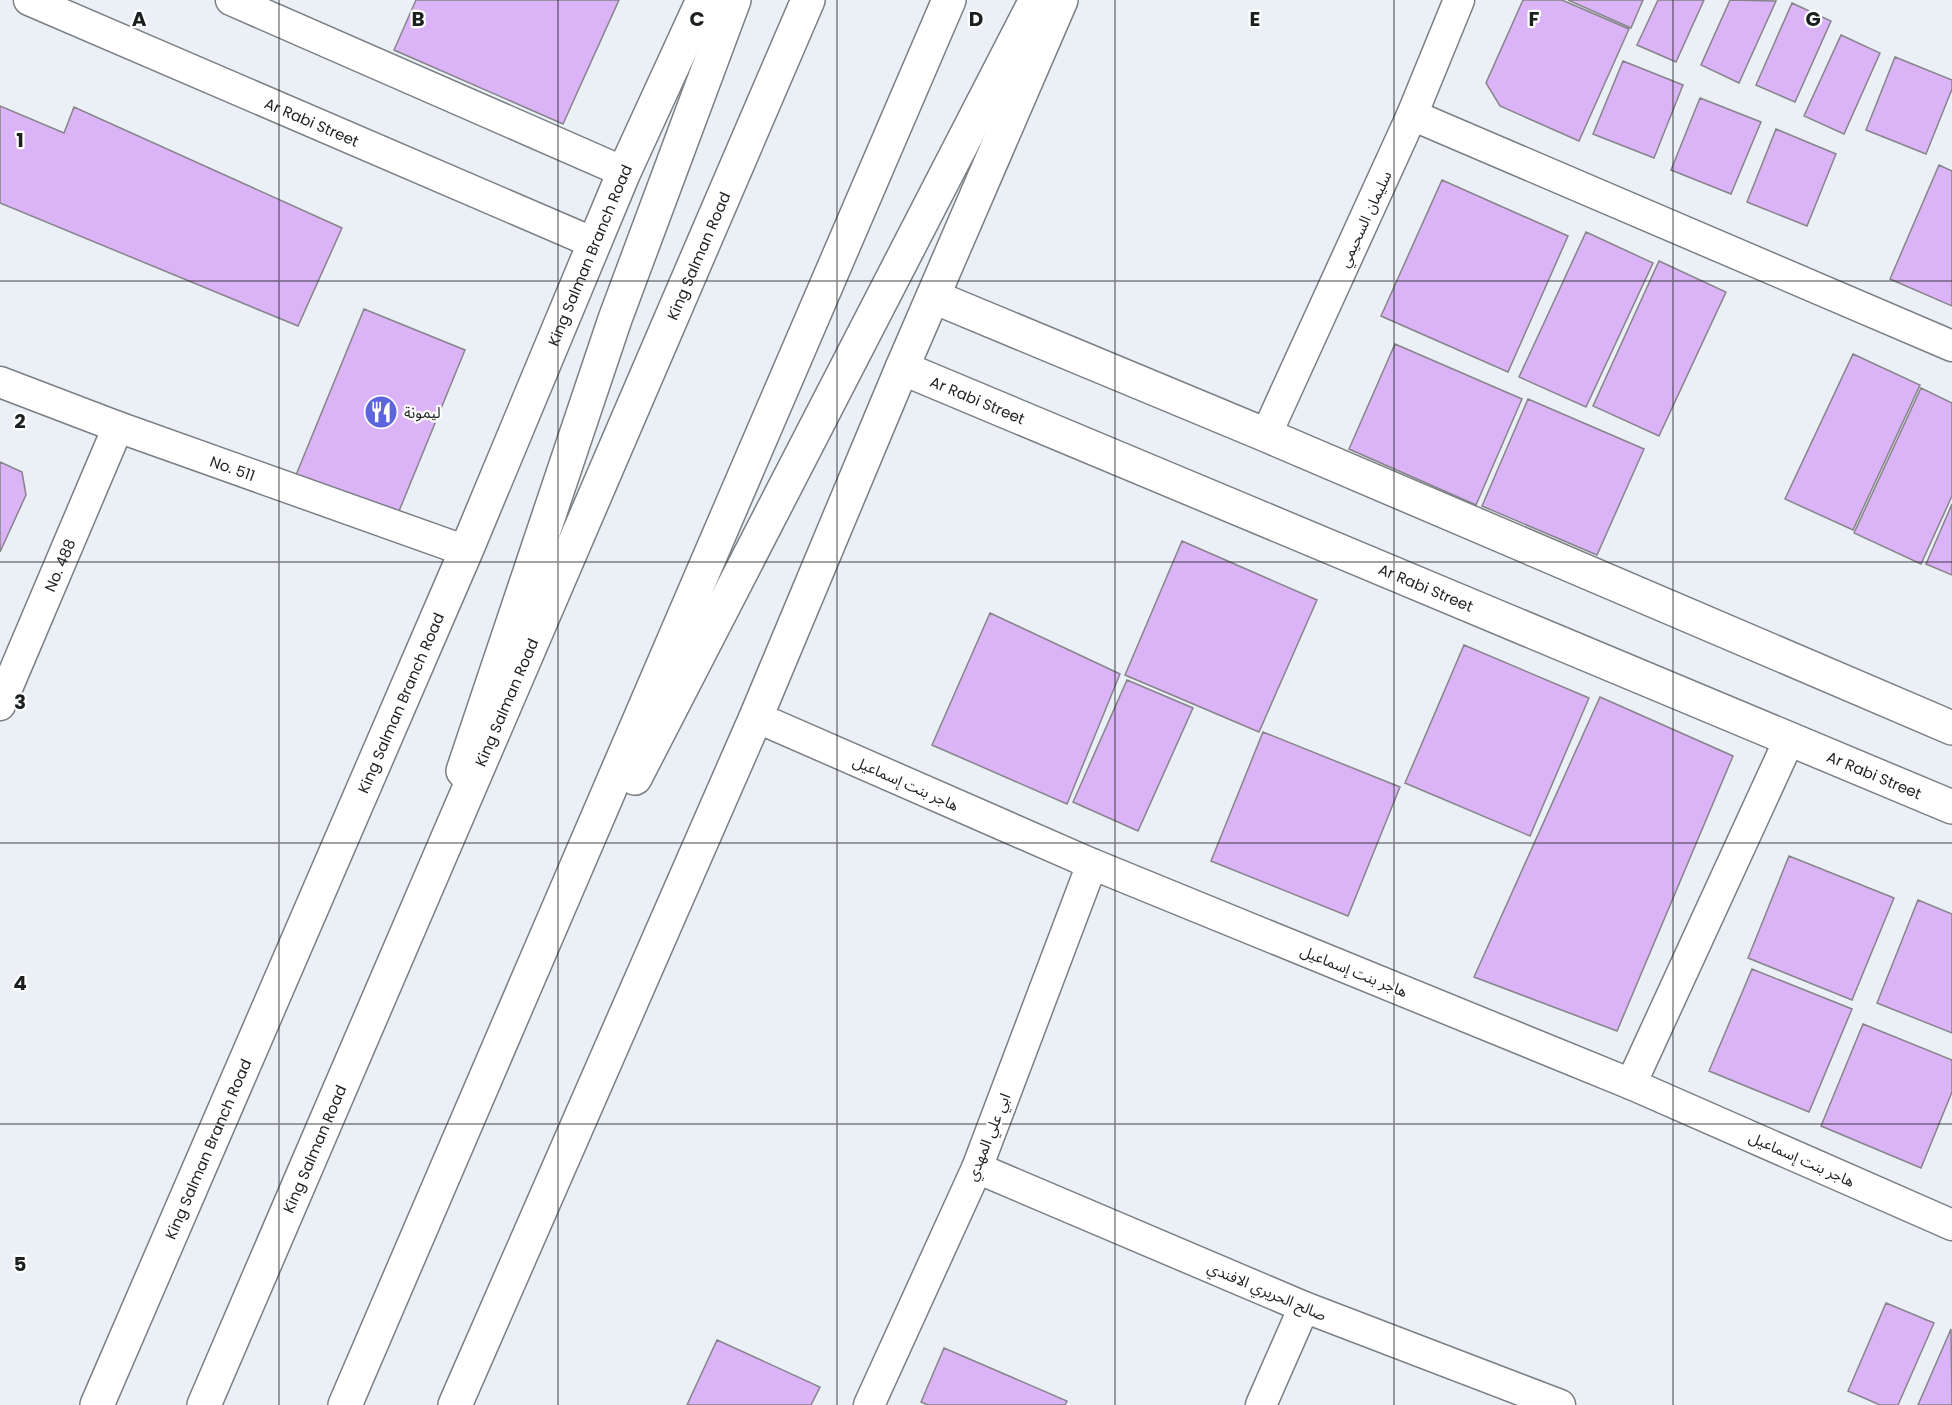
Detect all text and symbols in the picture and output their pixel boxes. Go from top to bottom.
text: A [132,5,147,33]
text: B [411,5,425,33]
text: C [689,5,705,33]
text: D [969,5,983,33]
text: E [1250,5,1260,33]
text: F [1529,5,1540,33]
text: G [1805,5,1821,33]
street label: Ar Rabi Street [261,92,362,151]
text: 1 [16,126,24,154]
street label: King Salman Branch Road [542,161,637,349]
street label: سليمان السحيمي [1333,167,1398,271]
street label: King Salman Road [661,188,735,323]
street label: Ar Rabi Street [927,370,1028,429]
restaurant icon: ليمونة [363,394,399,430]
place label: ليمونة [404,402,441,423]
text: 2 [14,407,26,435]
street label: No. 511 [207,450,258,486]
street label: No. 488 [39,535,80,595]
street label: Ar Rabi Street [1375,558,1477,616]
street label: King Salman Branch Road [352,609,449,796]
street label: King Salman Road [469,635,543,769]
text: 3 [14,688,26,716]
street label: Ar Rabi Street [1824,745,1925,804]
street label: هاجر بنت إسماعيل [850,750,962,816]
street label: هاجر بنت إسماعيل [1297,940,1411,1002]
text: 4 [13,969,27,997]
street label: King Salman Branch Road [159,1055,256,1242]
street label: King Salman Road [277,1081,351,1216]
street label: ابي علي المهدي [961,1090,1017,1185]
street label: هاجر بنت إسماعيل [1746,1126,1858,1192]
text: 5 [14,1250,27,1278]
street label: صالح الحريري الافندي [1203,1256,1330,1327]

